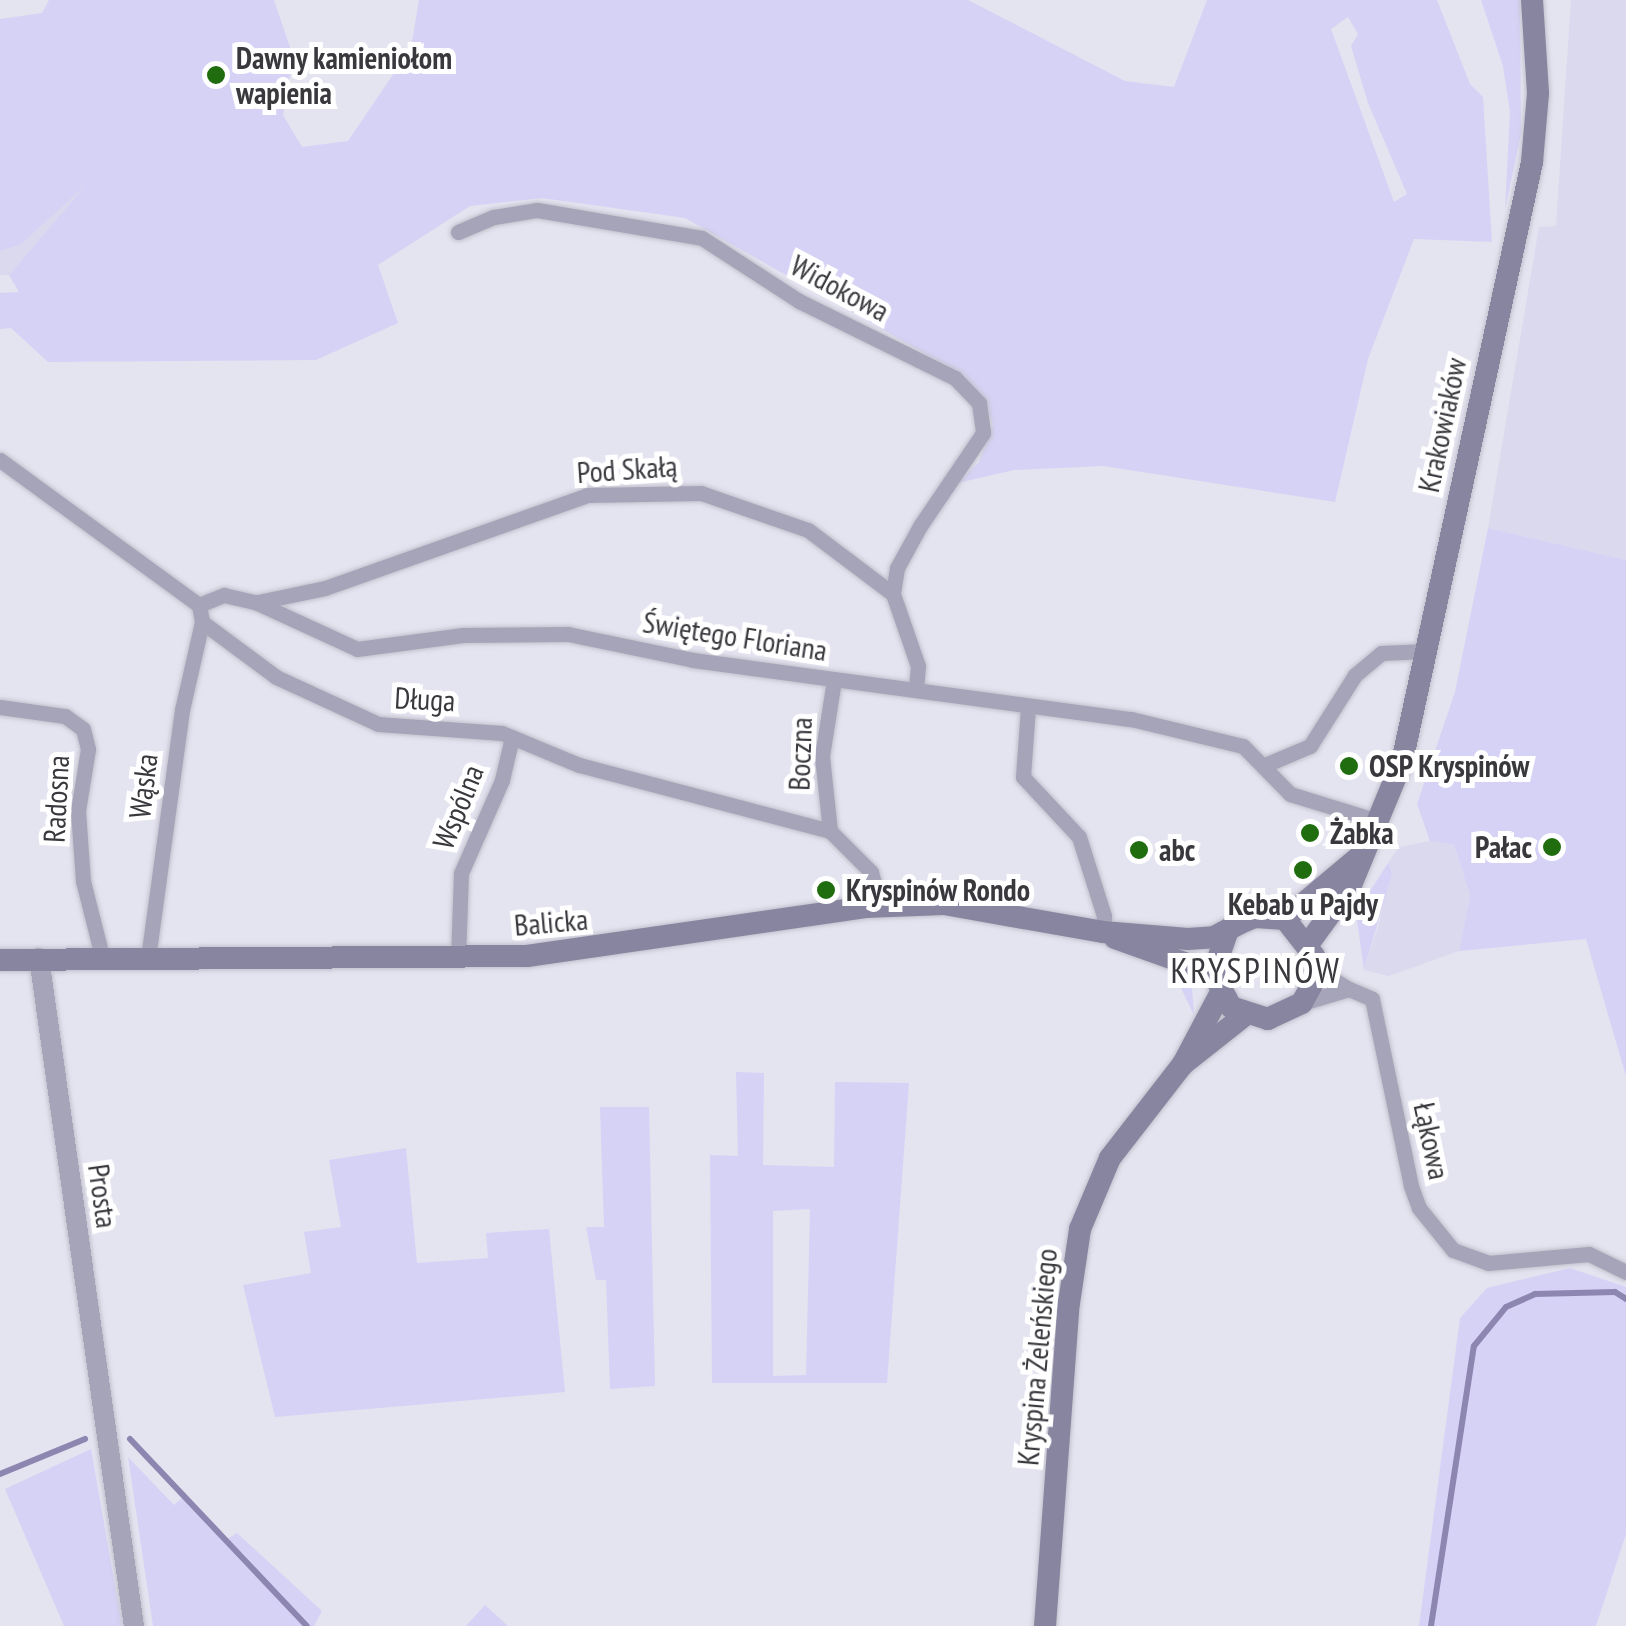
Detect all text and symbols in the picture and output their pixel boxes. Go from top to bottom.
place label: Dawny kamieniołom wapienia [236,40,453,110]
marker: Dawny kamieniołom wapienia [205,64,227,86]
street label: Widokowa [785,247,895,329]
street label: Krakowiaków [1410,355,1474,495]
street label: Pod Skałą [576,448,678,490]
street label: Świętego Floriana [640,604,830,668]
street label: Długa [394,679,456,719]
street label: Boczna [781,717,819,791]
place label: OSP Kryspinów [1369,748,1530,784]
street label: Wąska [121,752,165,820]
street label: Radosna [36,754,76,844]
marker: OSP Kryspinów [1338,755,1360,777]
street label: Wspólna [425,760,491,854]
place label: Żabka [1330,815,1394,851]
marker: Żabka [1299,822,1321,844]
place label: Pałac [1475,829,1532,865]
place label: abc [1159,832,1195,868]
marker: Pałac [1541,836,1563,858]
marker: abc [1128,839,1150,861]
marker: Kebab u Pajdy [1292,859,1314,881]
place label: Kryspinów Rondo [846,872,1031,908]
marker: Kryspinów Rondo [815,879,837,901]
place label: Kebab u Pajdy [1228,886,1378,922]
street label: Balicka [513,901,589,943]
district label: KRYSPINÓW [1171,949,1341,991]
street label: Łąkowa [1406,1099,1458,1183]
street label: Prosta [81,1162,125,1230]
street label: Kryspina Żeleńskiego [1010,1247,1064,1467]

